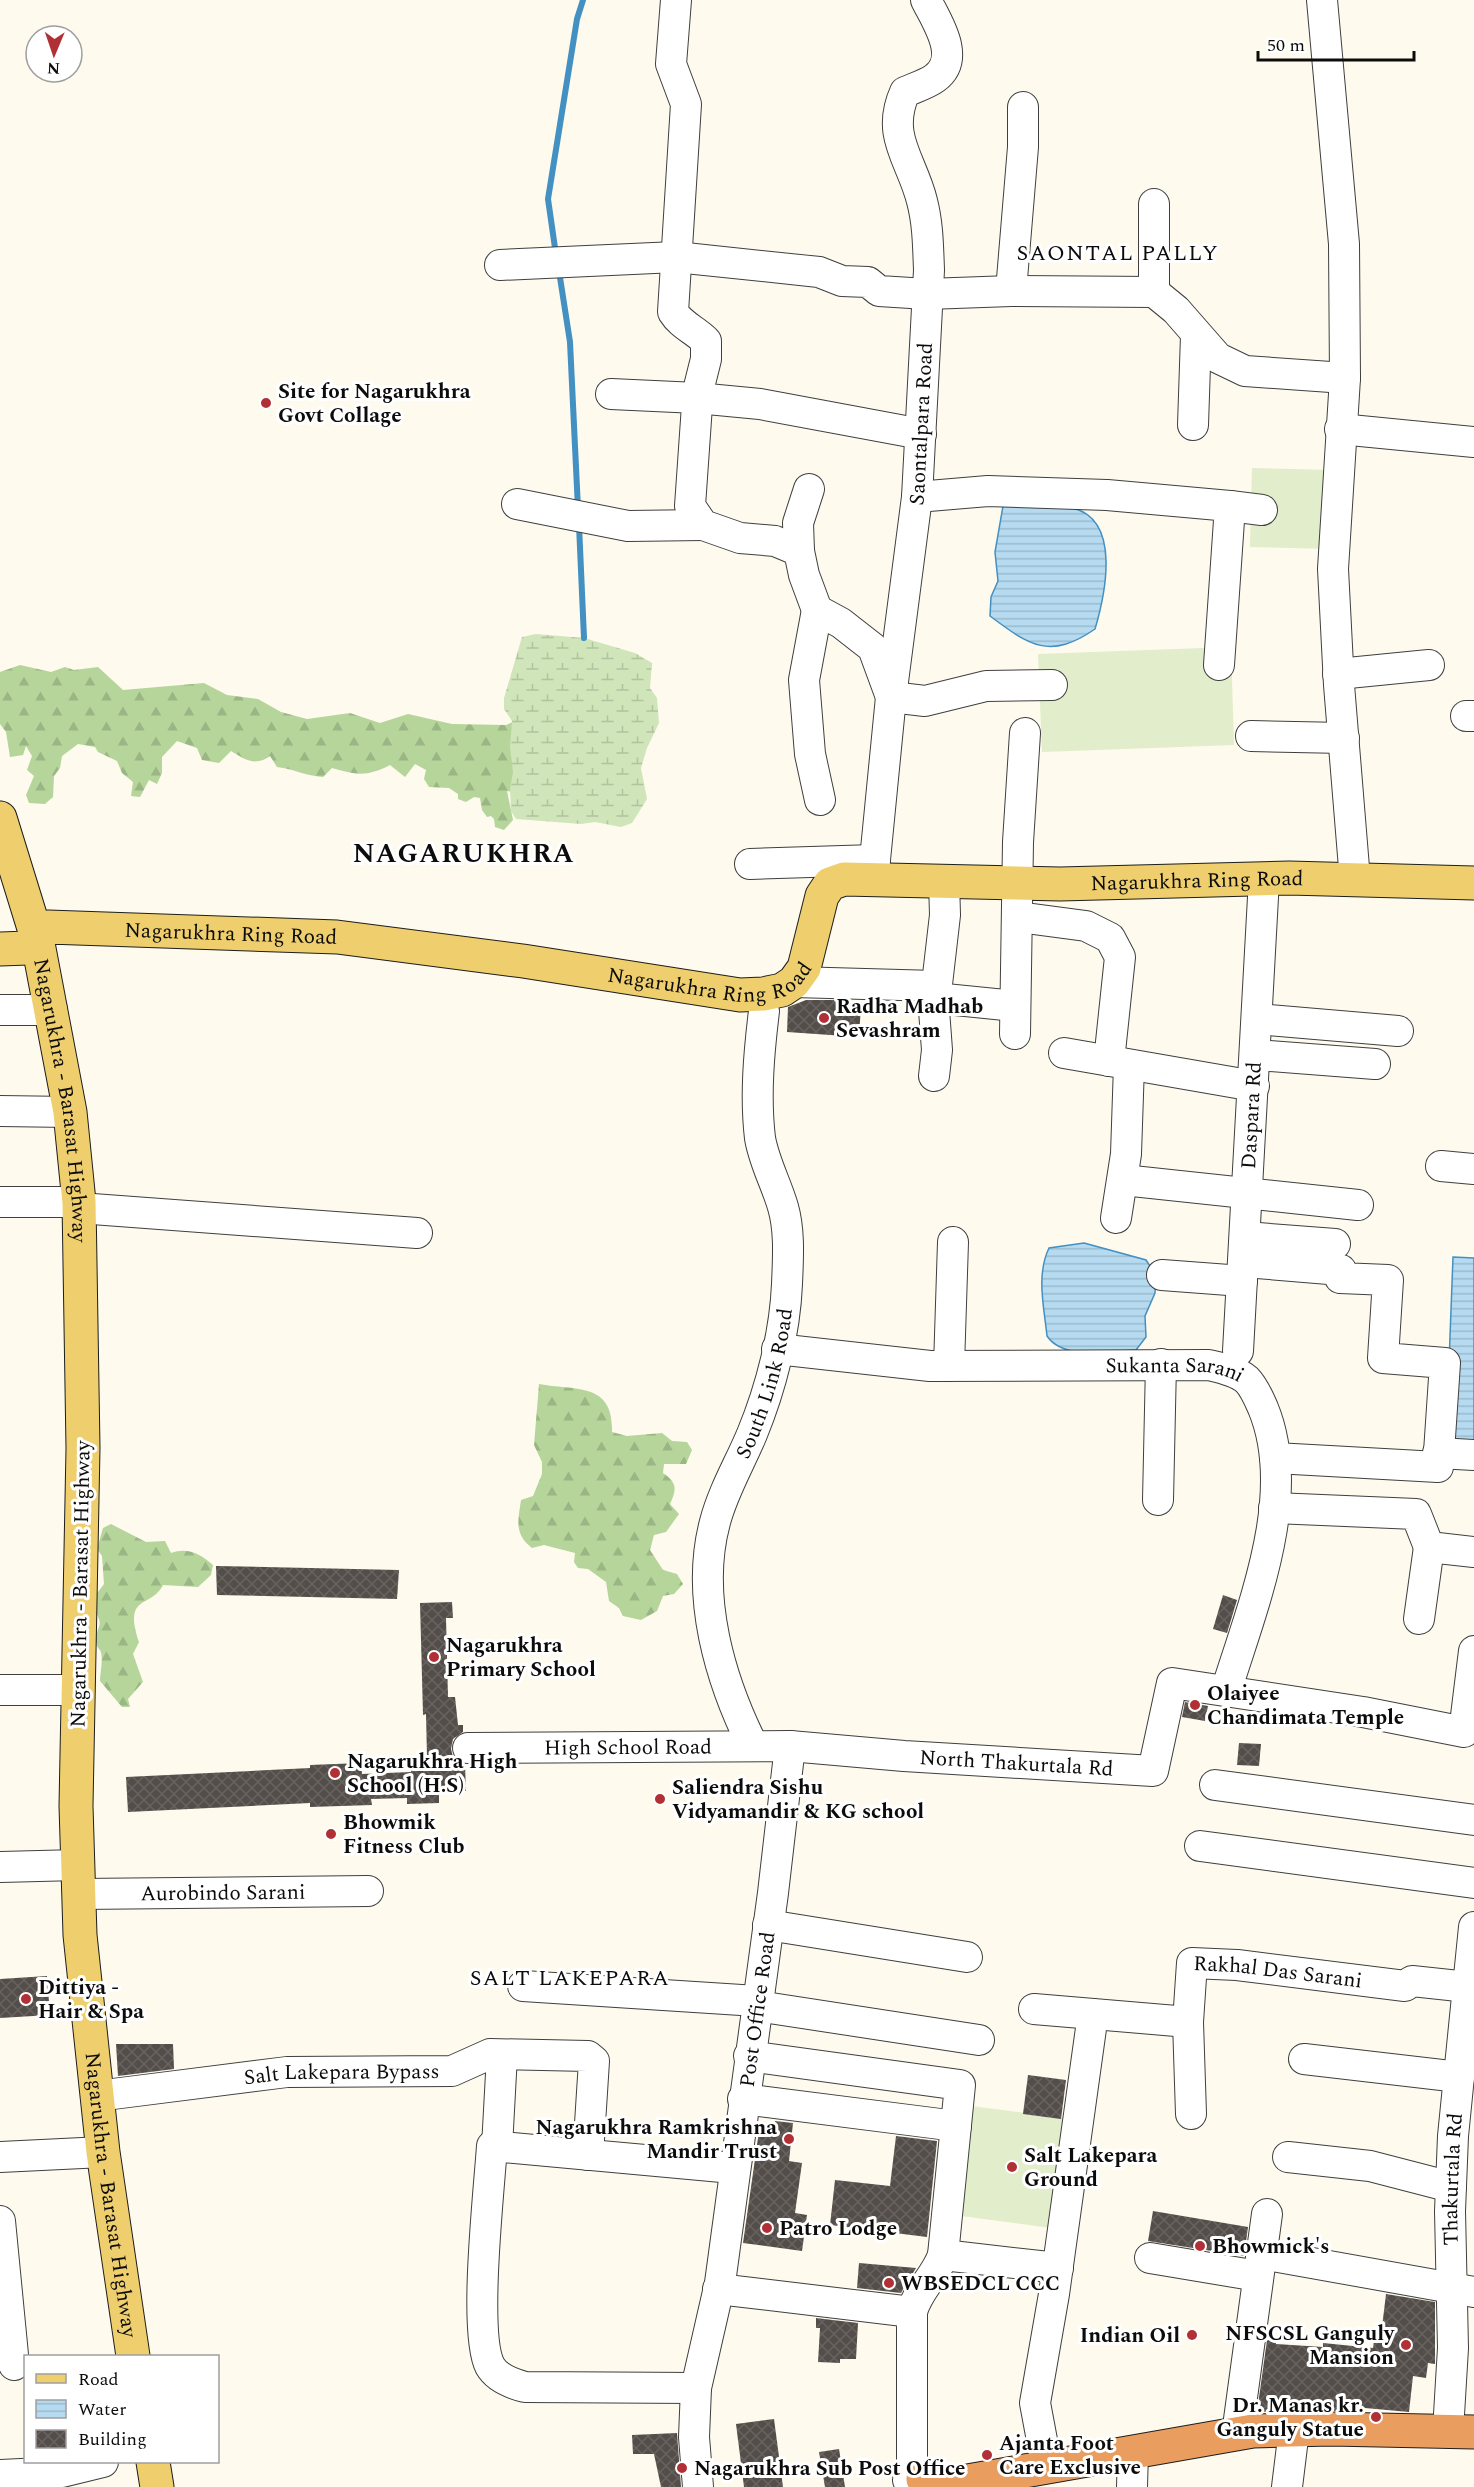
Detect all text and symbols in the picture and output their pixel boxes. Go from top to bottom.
north arrow [24,24,84,84]
scale bar [1258,24,1414,62]
text: 50 m [1267,32,1305,59]
text: N [47,56,60,80]
district label: SAONTAL PALLY [1017,237,1219,270]
street label: Saontalpara Road [901,341,942,507]
place label: Site for Nagarukhra Govt Collage [278,376,471,432]
marker: Site for Nagarukhra Govt Collage [259,396,273,410]
district label: NAGARUKHRA [353,833,575,875]
street label: Nagarukhra Ring Road [1090,863,1304,900]
street label: Nagarukhra Ring Road [124,915,338,954]
street label: Nagarukhra Ring Road [605,955,821,1012]
street label: Nagarukhra - Barasat Highway [24,956,95,1244]
place label: Radha Madhab Sevashram [836,991,983,1047]
marker: Radha Madhab Sevashram [817,1011,831,1025]
street label: Daspara Rd [1233,1061,1271,1170]
street label: South Link Road [728,1306,802,1465]
street label: Sukanta Sarani [1105,1350,1250,1391]
street label: Nagarukhra - Barasat Highway [62,1439,100,1728]
place label: Nagarukhra Primary School [446,1630,596,1686]
marker: Nagarukhra Primary School [427,1650,441,1664]
place label: Olaiyee Chandimata Temple [1207,1678,1404,1734]
marker: Olaiyee Chandimata Temple [1188,1698,1202,1712]
street label: High School Road [544,1731,712,1765]
street label: North Thakurtala Rd [918,1742,1114,1786]
place label: Nagarukhra High School (H.S) [347,1746,518,1802]
marker: Nagarukhra High School (H.S) [328,1766,342,1780]
place label: Saliendra Sishu Vidyamandir & KG school [672,1772,924,1828]
marker: Saliendra Sishu Vidyamandir & KG school [653,1792,667,1806]
place label: Bhowmik Fitness Club [343,1807,465,1863]
marker: Bhowmik Fitness Club [324,1827,338,1841]
street label: Aurobindo Sarani [140,1877,306,1910]
street label: Post Office Road [732,1930,785,2089]
street label: Rakhal Das Sarani [1193,1948,1364,1998]
district label: SALT LAKEPARA [470,1962,670,1995]
place label: Dittiya - Hair & Spa [38,1972,144,2028]
marker: Dittiya - Hair & Spa [19,1992,33,2006]
street label: Nagarukhra - Barasat Highway [76,2051,145,2341]
street label: Salt Lakepara Bypass [242,2056,440,2094]
street label: Thakurtala Rd [1435,2111,1472,2246]
place label: Nagarukhra Ramkrishna Mandir Trust [536,2112,777,2168]
marker: Nagarukhra Ramkrishna Mandir Trust [782,2132,796,2146]
place label: Salt Lakepara Ground [1024,2140,1157,2196]
marker: Salt Lakepara Ground [1005,2160,1019,2174]
place label: Patro Lodge [779,2213,897,2245]
marker: Patro Lodge [760,2221,774,2235]
place label: Bhowmick's [1212,2231,1330,2263]
marker: Bhowmick's [1193,2239,1207,2253]
place label: WBSEDCL CCC [901,2268,1060,2300]
marker: WBSEDCL CCC [882,2276,896,2290]
place label: NFSCSL Ganguly Mansion [1225,2318,1395,2374]
place label: Indian Oil [1080,2320,1180,2352]
marker: Indian Oil [1185,2328,1199,2342]
marker: NFSCSL Ganguly Mansion [1399,2338,1413,2352]
legend [24,2355,219,2463]
text: Road [78,2366,119,2393]
place label: Dr. Manas kr. Ganguly Statue [1216,2390,1364,2446]
text: Water [78,2396,126,2423]
marker: Dr. Manas kr. Ganguly Statue [1369,2410,1383,2424]
text: Building [78,2426,147,2453]
place label: Ajanta Foot Care Exclusive [999,2428,1141,2484]
marker: Ajanta Foot Care Exclusive [980,2448,994,2462]
place label: Nagarukhra Sub Post Office [694,2453,965,2485]
marker: Nagarukhra Sub Post Office [675,2461,689,2475]

